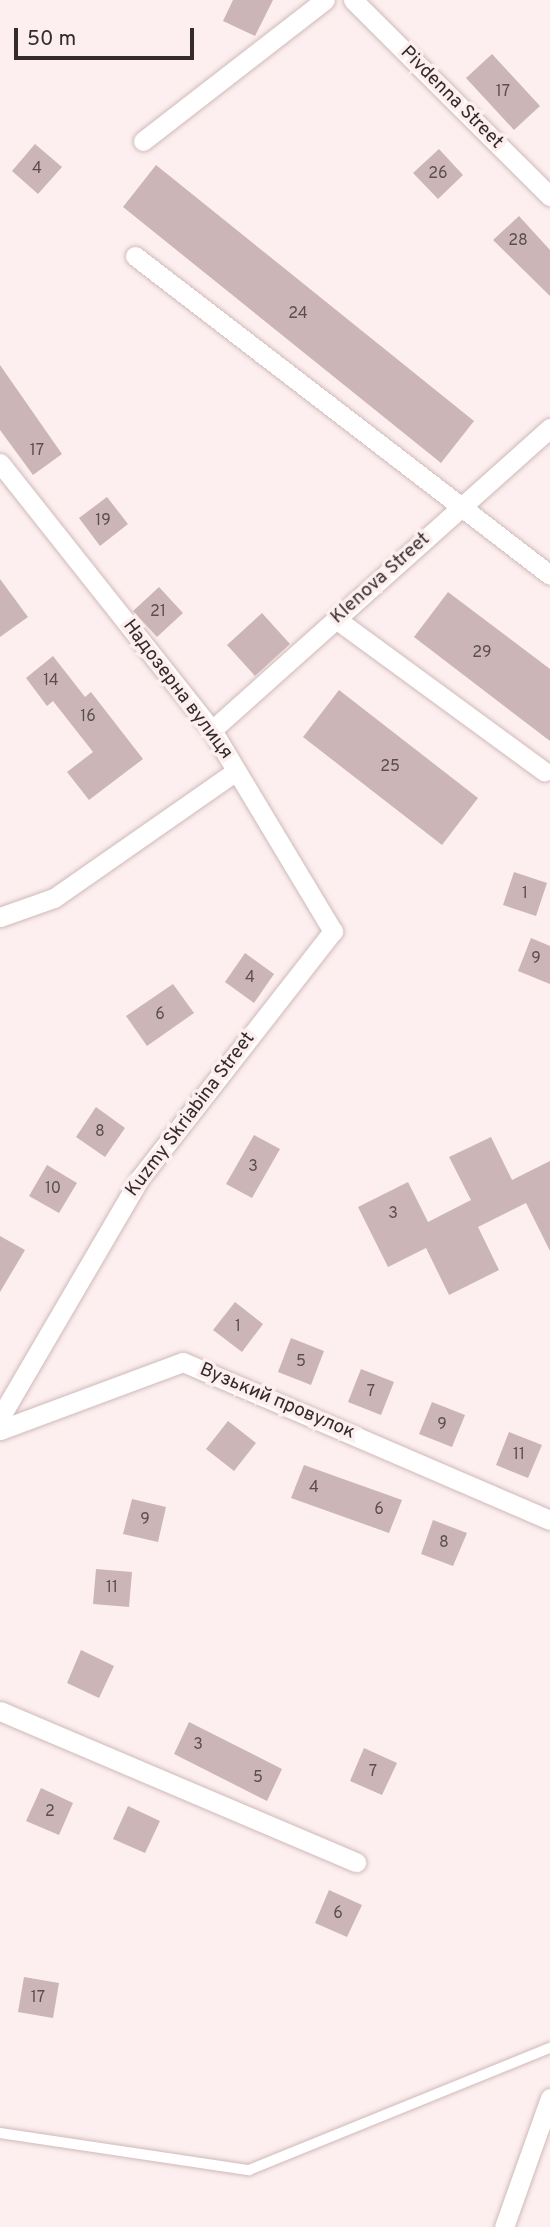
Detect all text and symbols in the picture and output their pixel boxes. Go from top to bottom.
scale bar [18,14,198,58]
text: 50 m [27,26,76,53]
street label: Pivdenna Street [395,42,507,154]
house number: 17 [496,82,510,102]
house number: 4 [32,159,42,179]
house number: 26 [428,164,448,184]
house number: 28 [508,231,528,251]
house number: 24 [288,304,308,324]
house number: 17 [30,441,44,461]
house number: 19 [95,511,111,531]
street label: Klenova Street [327,529,435,629]
house number: 21 [150,602,166,622]
street label: Надозерна вулиця [117,616,237,764]
house number: 29 [472,643,492,663]
house number: 14 [43,671,59,691]
house number: 16 [80,707,96,727]
house number: 25 [380,757,400,777]
house number: 1 [522,884,528,904]
house number: 9 [531,949,541,969]
house number: 4 [245,968,255,988]
house number: 6 [155,1005,165,1025]
street label: Kuzmy Skriabina Street [122,1028,260,1202]
house number: 8 [95,1122,105,1142]
house number: 3 [248,1157,258,1177]
house number: 10 [45,1179,61,1199]
house number: 3 [388,1204,398,1224]
house number: 1 [235,1317,241,1337]
house number: 5 [296,1352,306,1372]
street label: Вузький провулок [196,1359,358,1445]
house number: 7 [367,1382,375,1402]
house number: 9 [437,1415,447,1435]
house number: 11 [513,1445,525,1465]
house number: 4 [309,1478,319,1498]
house number: 6 [374,1500,384,1520]
house number: 9 [140,1510,150,1530]
house number: 8 [439,1533,449,1553]
house number: 11 [106,1578,118,1598]
house number: 3 [193,1735,203,1755]
house number: 7 [369,1762,377,1782]
house number: 5 [253,1768,263,1788]
house number: 2 [45,1802,55,1822]
house number: 6 [333,1904,343,1924]
house number: 17 [31,1988,45,2008]

